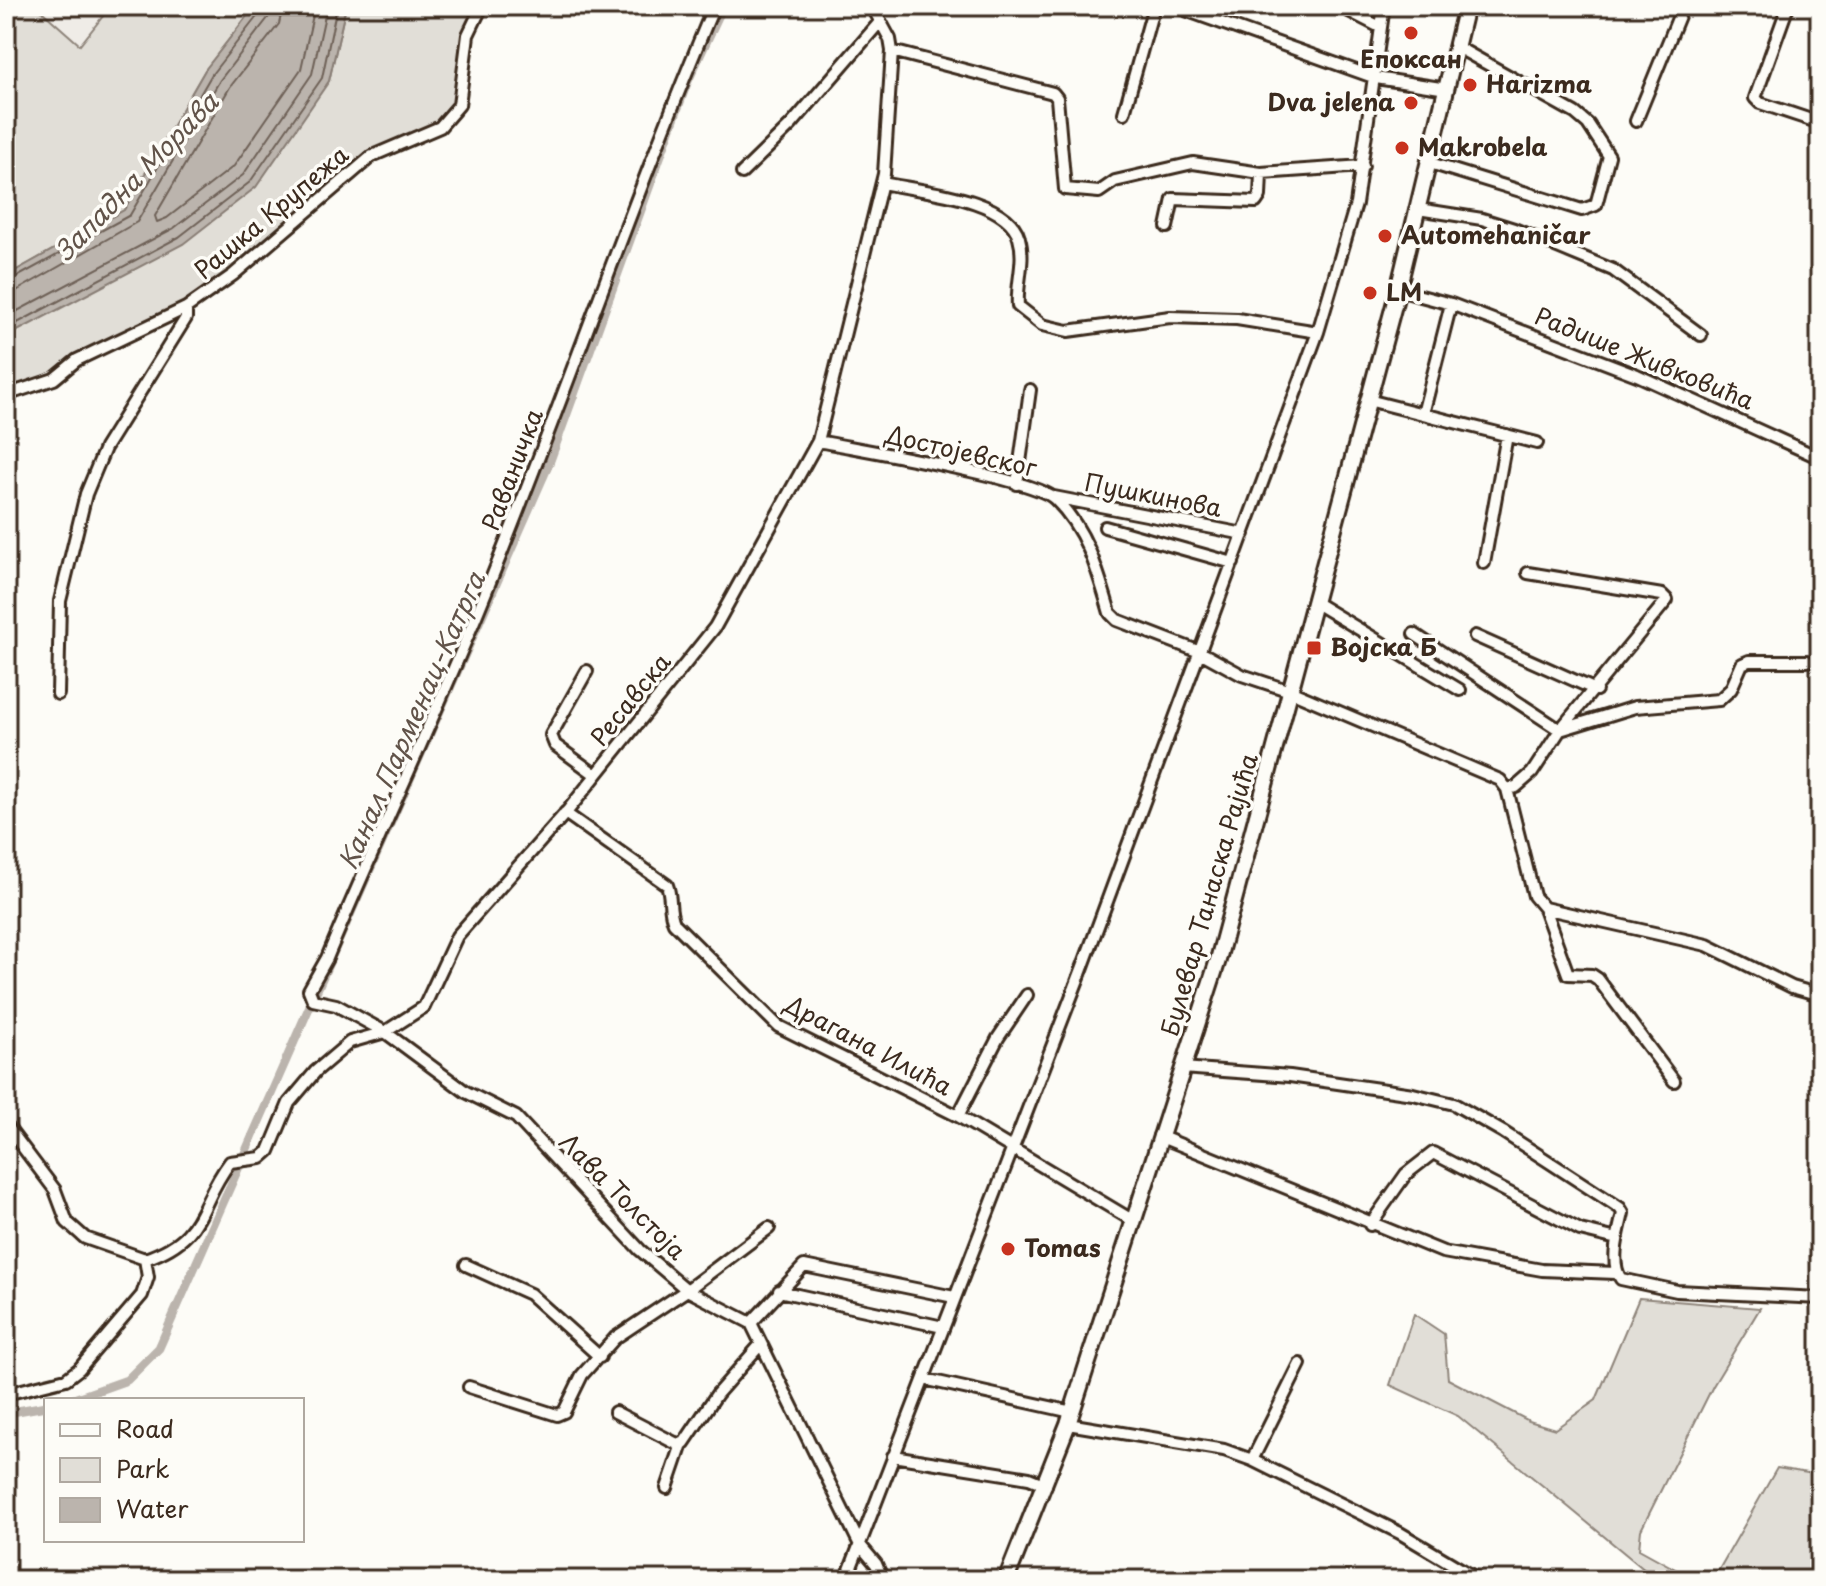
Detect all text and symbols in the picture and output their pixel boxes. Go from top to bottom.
marker: Епоксан [1402,24,1420,42]
place label: Епоксан [1360,40,1462,76]
place label: Harizma [1486,65,1593,101]
marker: Harizma [1461,76,1479,94]
water label: Западна Морава [45,82,227,269]
place label: Dva jelena [1268,83,1395,119]
marker: Dva jelena [1402,94,1420,112]
place label: Makrobela [1418,128,1548,164]
street label: Рашка Крупежа [186,136,356,287]
marker: Makrobela [1393,139,1411,157]
place label: Automehaničar [1401,216,1591,252]
marker: Automehaničar [1376,227,1394,245]
place label: LM [1386,273,1422,309]
marker: LM [1361,284,1379,302]
street label: Радише Живковића [1530,297,1760,418]
street label: Раваничка [471,403,551,535]
street label: Достојевског [882,415,1041,485]
street label: Пушкинова [1082,463,1225,525]
water label: Канал Парменац-Катрга [327,565,494,875]
place label: Војска Б [1330,628,1437,664]
marker: Војска Б [1305,639,1323,657]
street label: Ресавска [581,644,678,753]
street label: Булевар Танаска Рајића [1150,749,1266,1040]
street label: Драгана Илића [778,985,959,1103]
street label: Лава Толстоја [552,1124,695,1267]
place label: Tomas [1024,1229,1101,1265]
marker: Tomas [999,1240,1017,1258]
legend [44,1398,304,1542]
text: Road [116,1410,174,1446]
text: Park [116,1450,170,1486]
text: Water [116,1490,189,1526]

